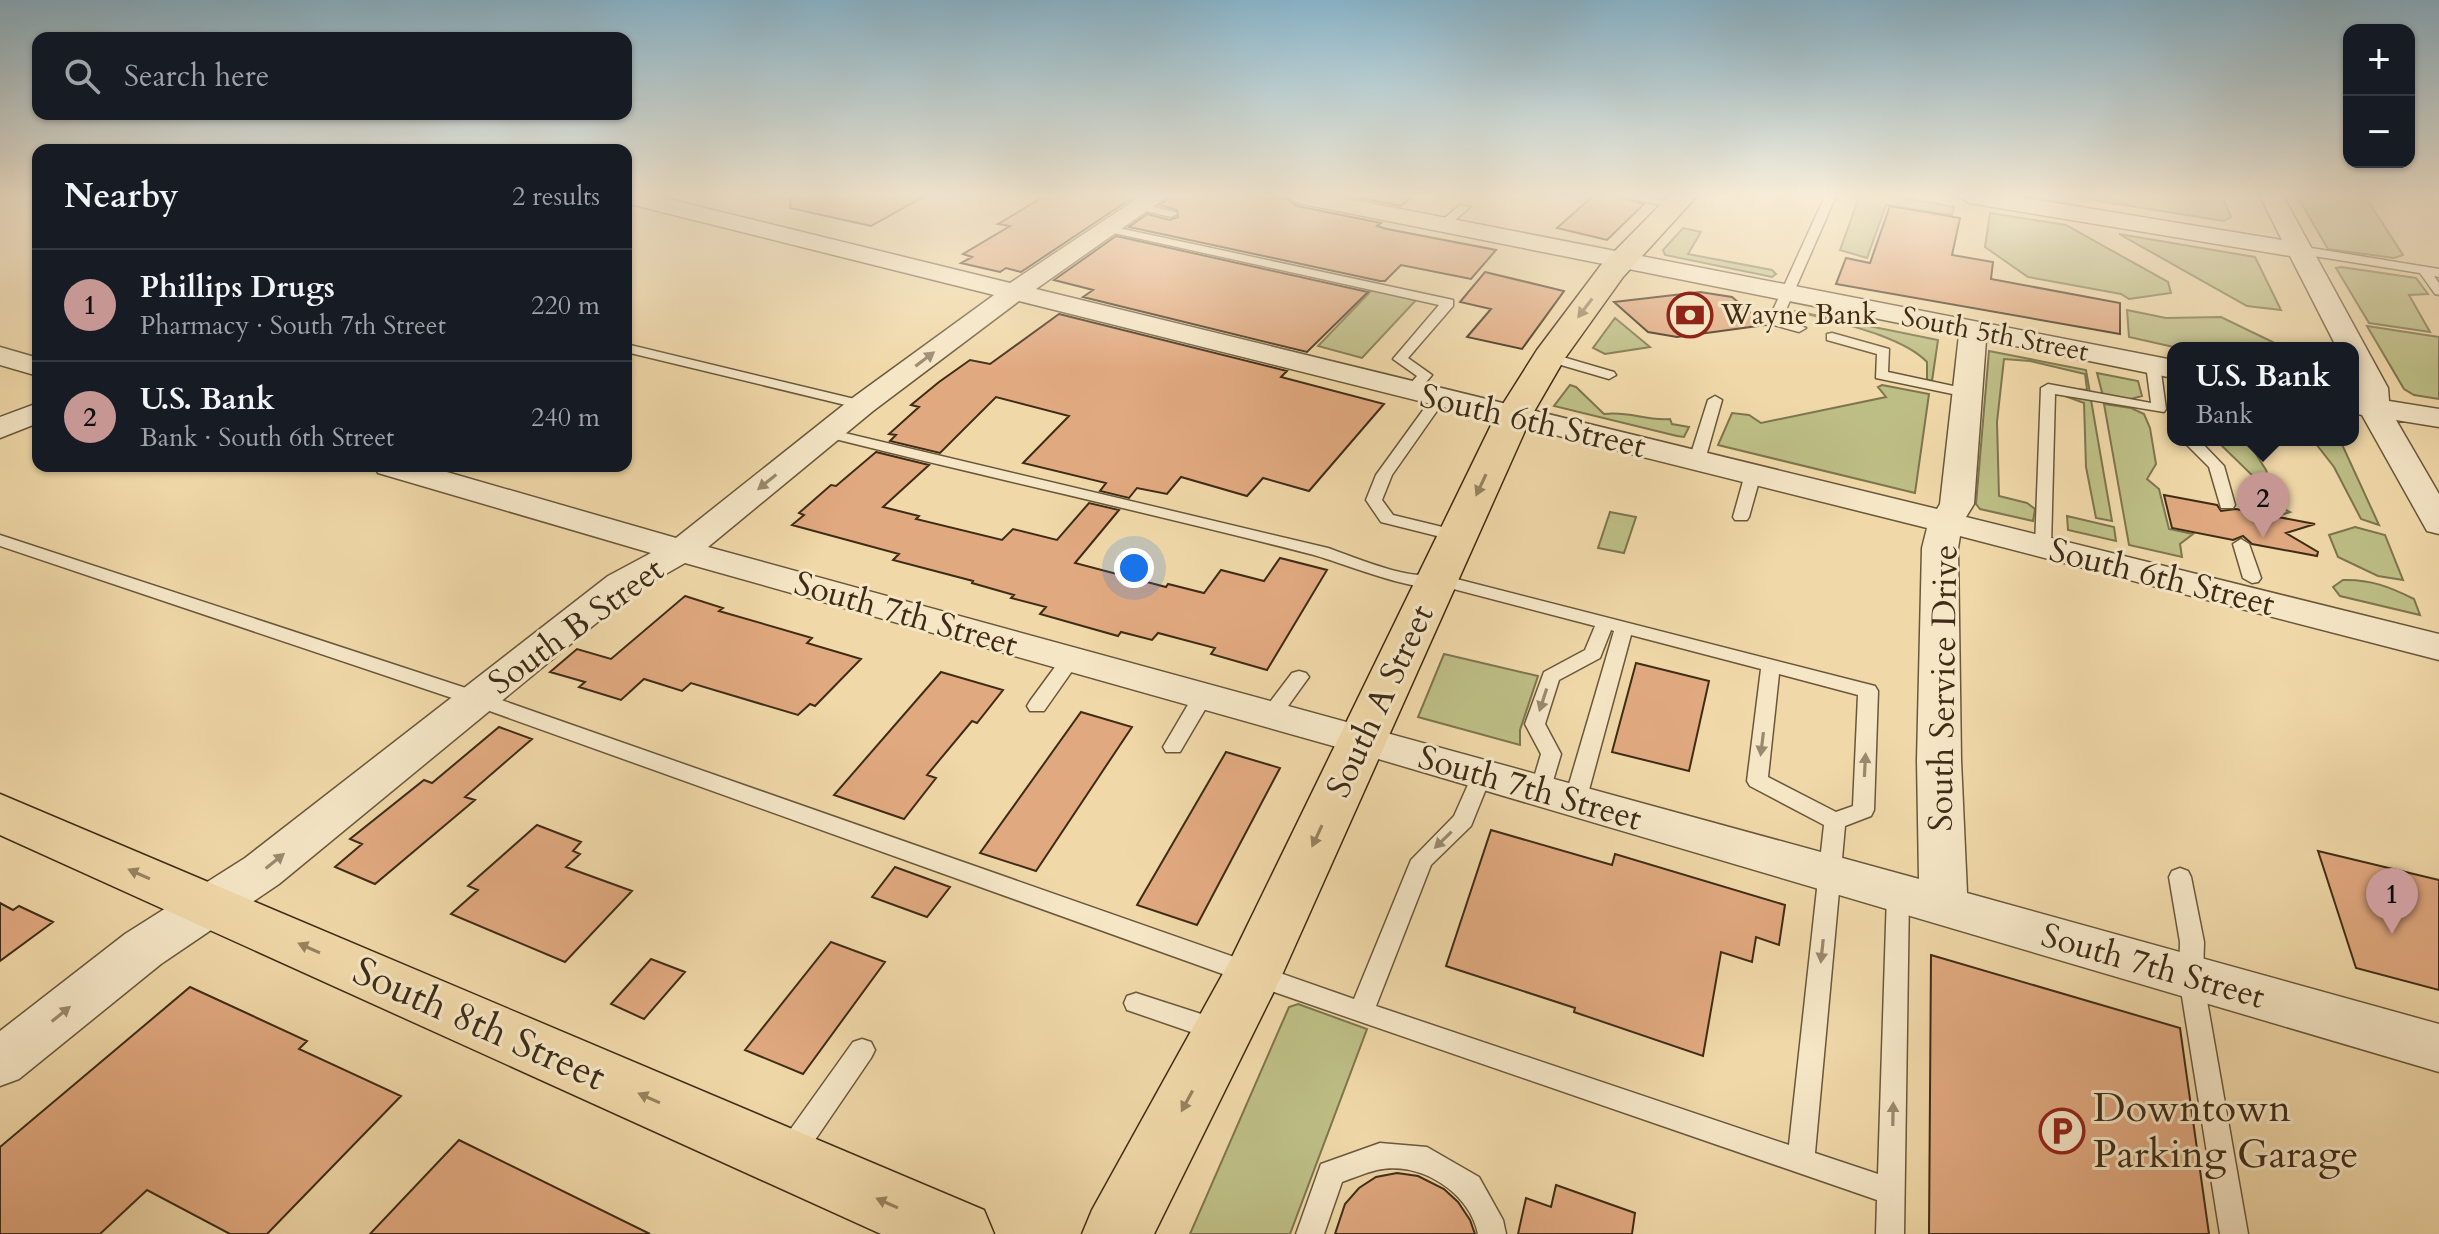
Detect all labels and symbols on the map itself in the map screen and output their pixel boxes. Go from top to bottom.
bank icon: Wayne Bank [1666,291,1714,339]
place label: Wayne Bank [1720,296,1877,334]
street label: South 5th Street [1898,297,2092,371]
one-way arrow [1578,298,1593,319]
one-way arrow [915,351,935,367]
street label: South 6th Street [1416,373,1651,469]
pin: 2 [2237,472,2289,538]
one-way arrow [757,473,777,490]
one-way arrow [1474,474,1488,497]
street label: South 6th Street [2045,527,2280,627]
street label: South Service Drive [1918,544,1968,832]
street label: South B Street [479,547,673,705]
your location [1114,548,1154,588]
street label: South 7th Street [789,560,1023,668]
street label: South A Street [1315,597,1445,805]
one-way arrow [1536,688,1549,712]
one-way arrow [1755,732,1768,757]
street label: South 7th Street [1413,734,1647,842]
one-way arrow [1858,752,1871,777]
one-way arrow [1311,824,1324,847]
one-way arrow [1434,830,1453,849]
one-way arrow [265,853,285,870]
one-way arrow [127,868,151,881]
pin: 1 [2366,868,2418,934]
street label: South 7th Street [2036,912,2270,1020]
one-way arrow [1815,939,1828,964]
one-way arrow [297,942,320,955]
street label: South 8th Street [344,944,614,1104]
one-way arrow [51,1006,71,1022]
place label: Downtown Parking Garage [2093,1081,2359,1182]
one-way arrow [1180,1090,1194,1112]
one-way arrow [637,1092,661,1105]
one-way arrow [1886,1101,1899,1126]
parking icon: Downtown Parking Garage [2038,1107,2086,1155]
one-way arrow [875,1196,899,1209]

